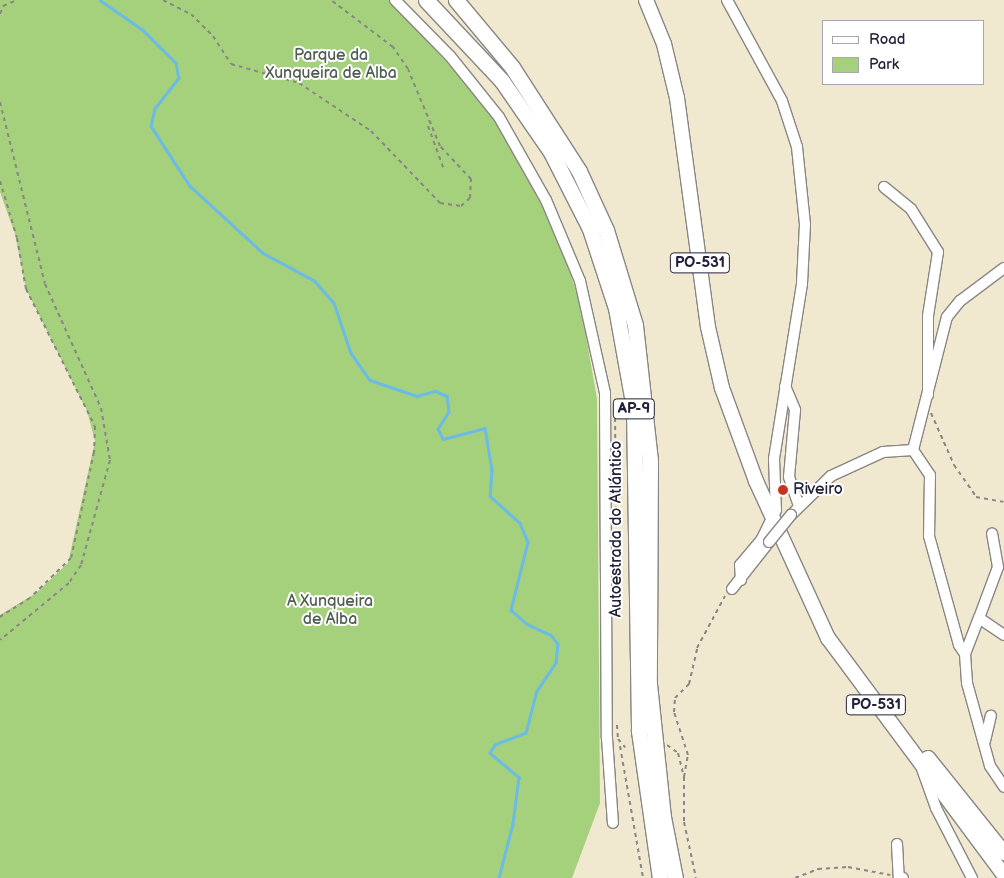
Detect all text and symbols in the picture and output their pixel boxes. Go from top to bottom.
legend [822,20,984,85]
text: Road [869,30,905,49]
park label: Parque da Xunqueira de Alba [265,46,397,84]
text: Park [869,55,899,74]
road number: PO-531 [669,250,731,276]
road number: AP-9 [613,396,655,422]
street label: Autoestrada do Atlántico [607,441,627,617]
place label: Riveiro [793,480,843,500]
marker: Riveiro [777,484,789,496]
park label: A Xunqueira de Alba [286,592,374,630]
road number: PO-531 [845,692,907,718]

